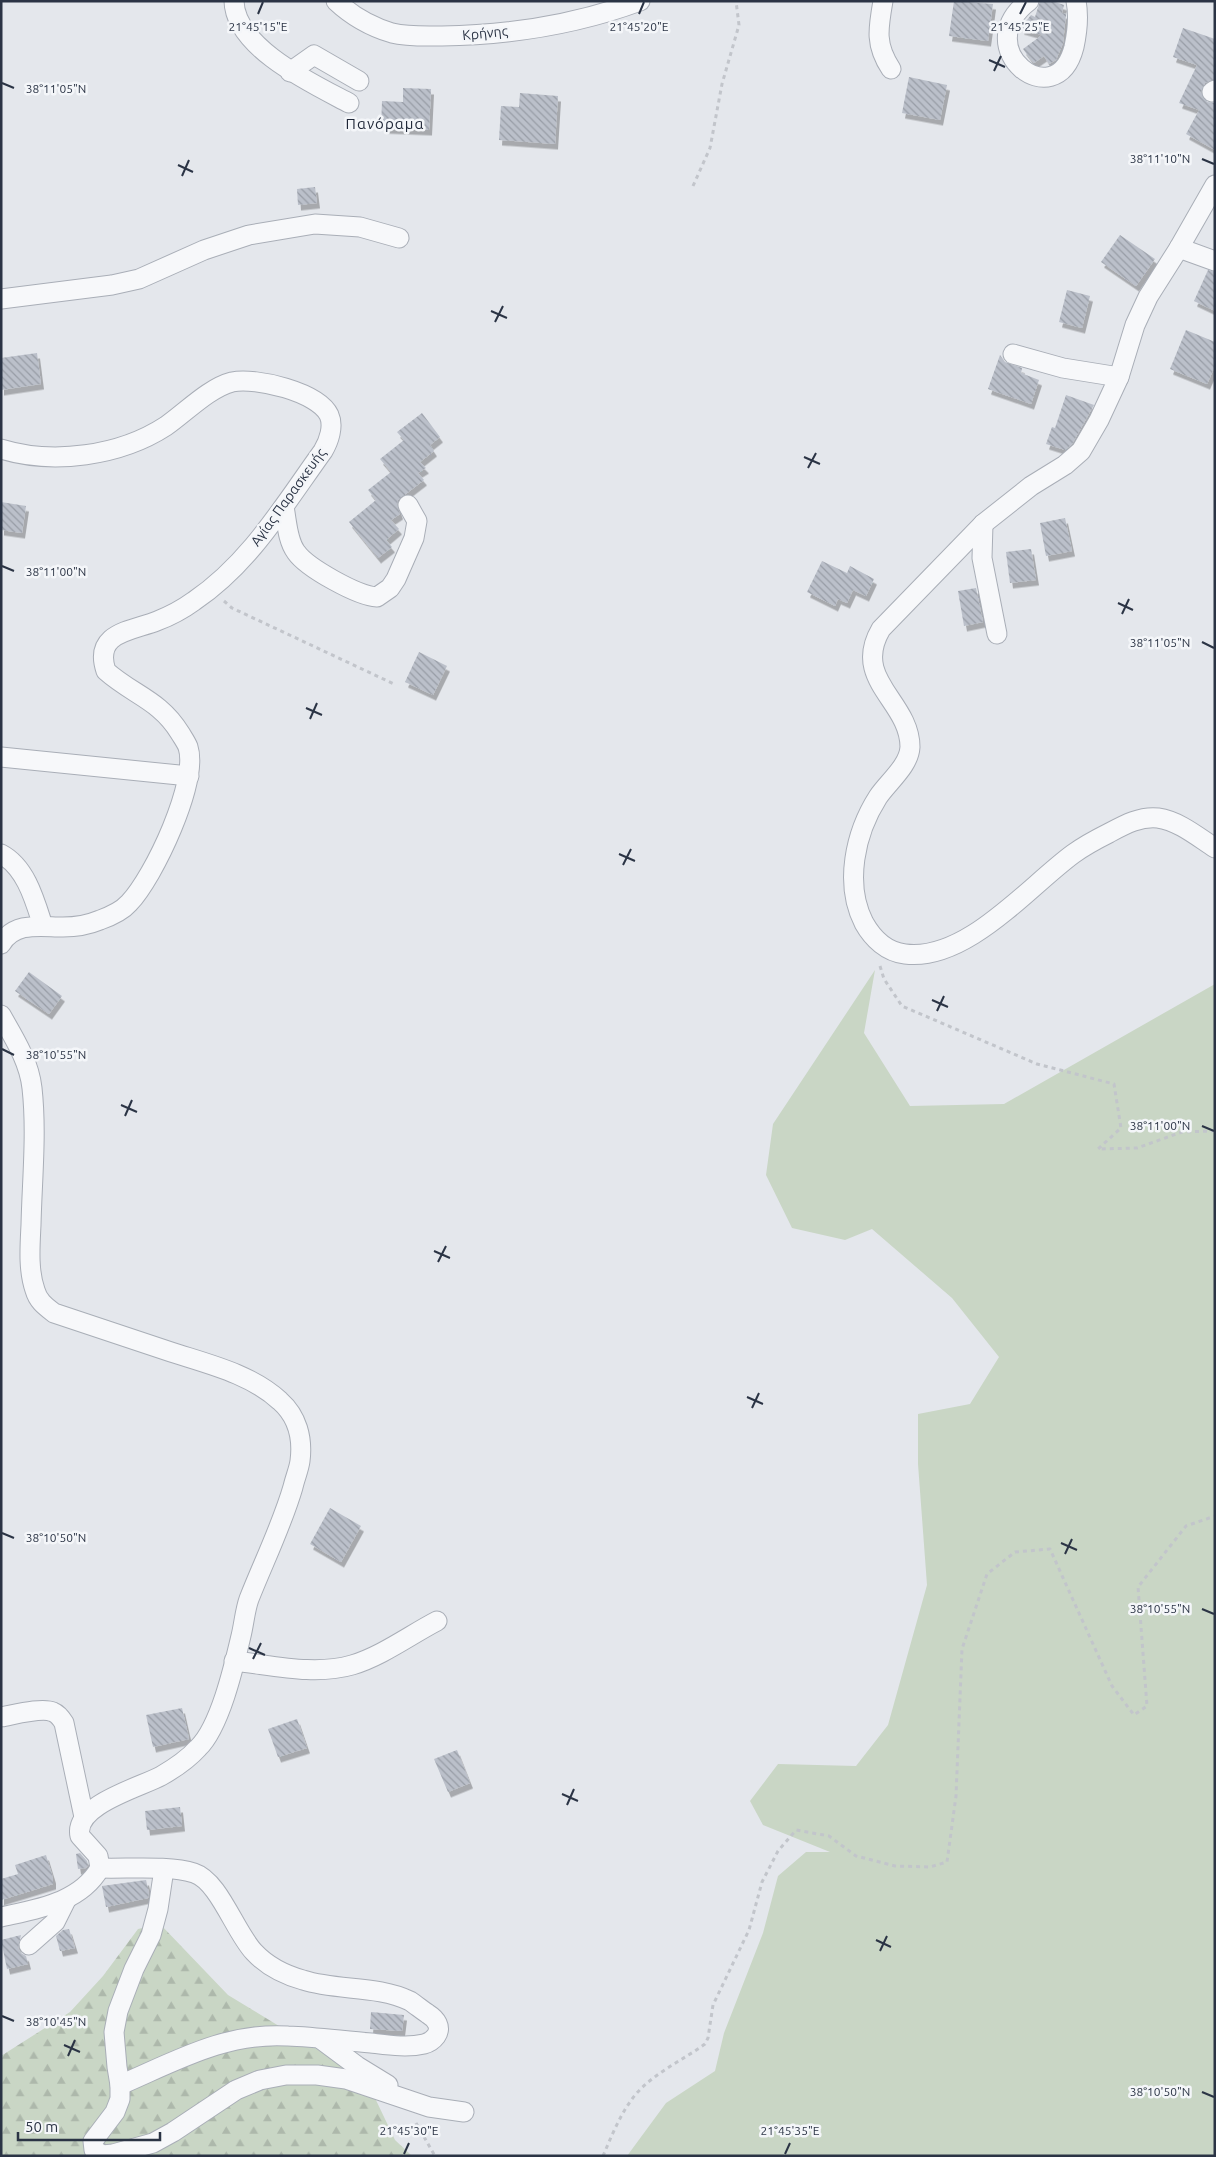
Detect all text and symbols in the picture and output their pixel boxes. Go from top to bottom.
text: 21°45'15"E [229,20,288,33]
text: 21°45'20"E [610,20,669,33]
text: 21°45'25"E [991,20,1050,33]
street label: Κρήνης [461,23,509,43]
text: 38°11'05"N [26,82,86,95]
district label: Πανόραμα [346,115,424,132]
text: 38°11'10"N [1130,152,1190,165]
street label: Αγίας Παρασκευής [247,444,329,549]
text: 38°11'00"N [26,565,86,578]
text: 38°11'05"N [1130,636,1190,649]
text: 38°10'55"N [26,1048,86,1061]
text: 38°11'00"N [1130,1119,1190,1132]
text: 38°10'50"N [26,1531,86,1544]
text: 38°10'55"N [1130,1602,1190,1615]
text: 38°10'45"N [26,2015,86,2028]
text: 38°10'50"N [1130,2085,1190,2098]
scale bar [18,2110,160,2142]
text: 50 m [25,2118,58,2135]
text: 21°45'30"E [380,2124,439,2137]
text: 21°45'35"E [761,2124,820,2137]

